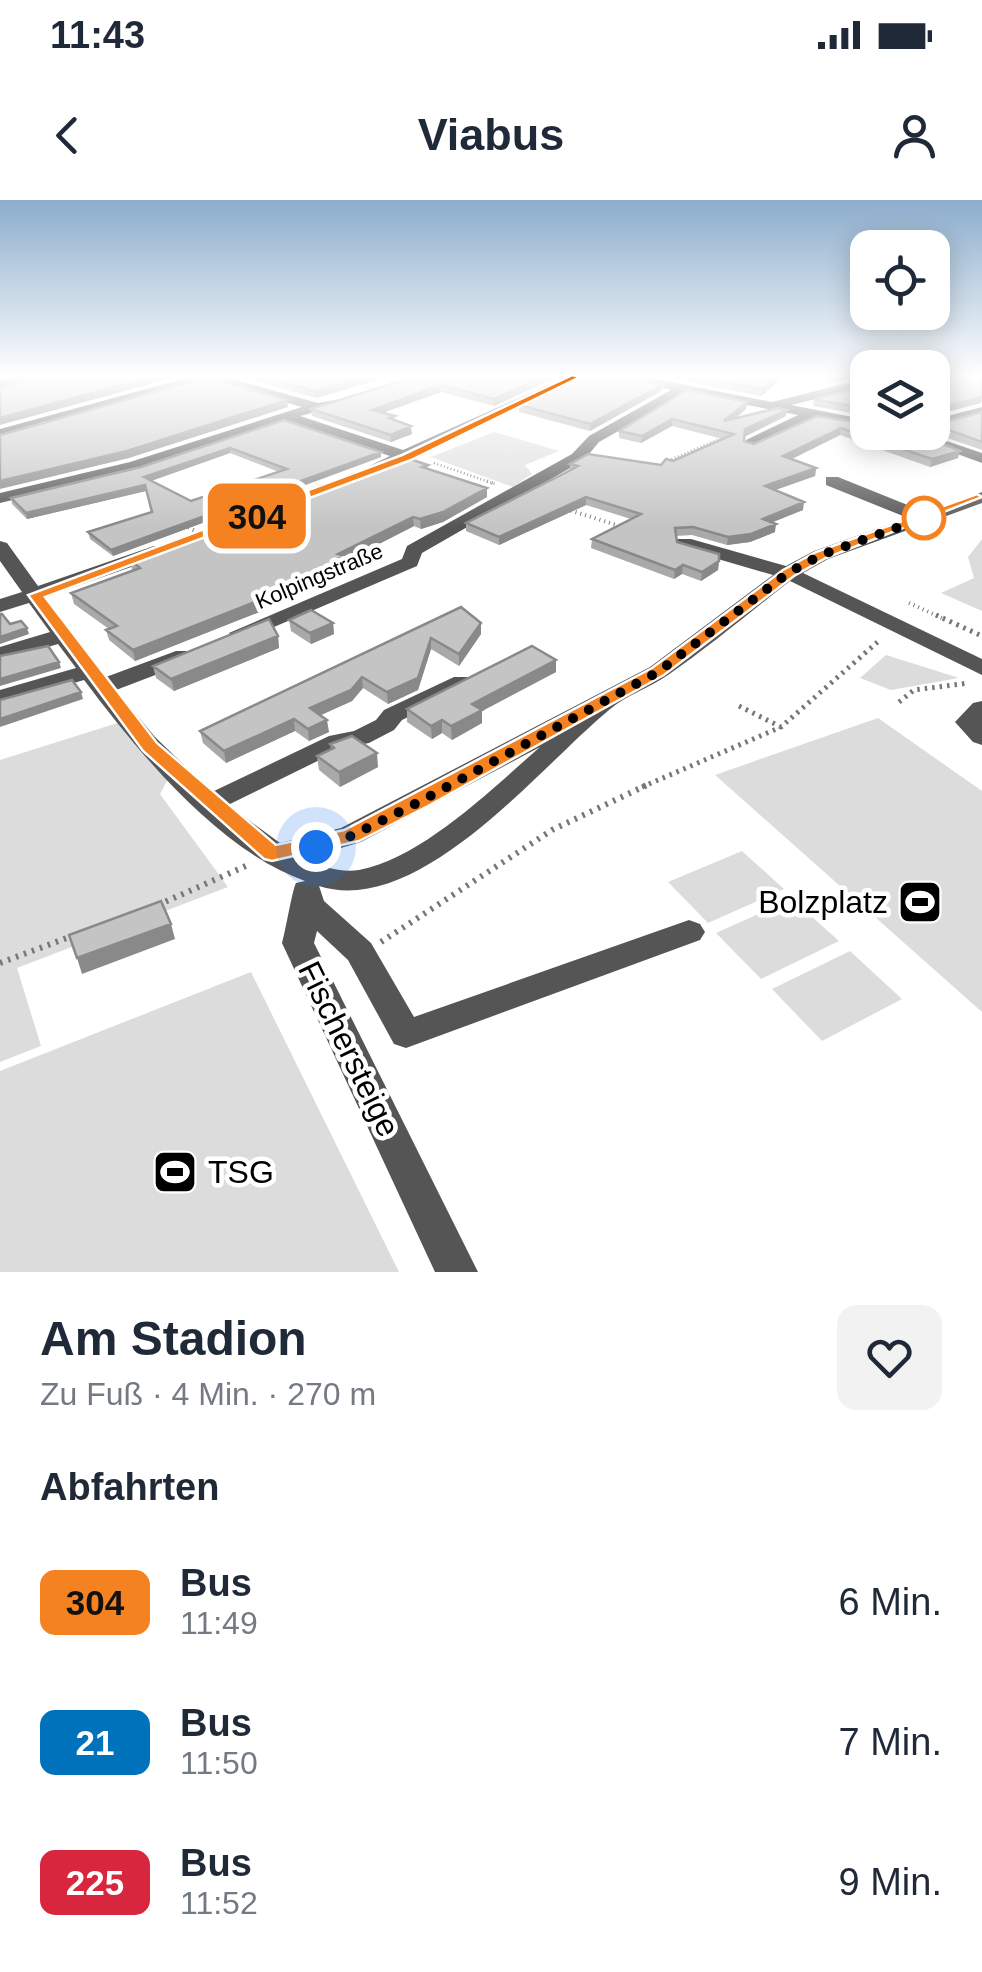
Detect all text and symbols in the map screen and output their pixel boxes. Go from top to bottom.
text: 11:43 [50,14,145,56]
icon: back [40,108,95,163]
icon: person [887,108,942,163]
text: Viabus [418,109,564,160]
map controls [850,230,950,450]
button: locate [850,230,950,330]
button: layers [850,350,950,450]
line badge: 304 [200,484,314,548]
text: 304 [228,497,286,536]
unlabelled marker [903,497,945,539]
street label: Kolpingstraße [252,538,386,614]
your location [291,822,341,872]
sports icon: Bolzplatz [897,879,943,925]
place label: Bolzplatz [758,884,888,920]
street label: Fischersteige [291,956,407,1142]
sports icon: TSG [152,1149,198,1195]
place label: TSG [208,1154,274,1190]
button: heart [837,1305,942,1410]
text: Am Stadion [40,1312,307,1365]
text: Zu Fuß · 4 Min. · 270 m [40,1376,376,1412]
text: Abfahrten [40,1466,219,1508]
text: Bus [180,1562,252,1604]
text: 6 Min. [839,1581,942,1623]
text: 304 [66,1583,124,1622]
text: 11:49 [180,1605,258,1641]
text: Bus [180,1702,252,1744]
text: 7 Min. [839,1721,942,1763]
text: 21 [76,1723,114,1762]
text: 11:50 [180,1745,258,1781]
text: Bus [180,1842,252,1884]
text: 9 Min. [839,1861,942,1903]
text: 225 [66,1863,124,1902]
text: 11:52 [180,1885,258,1921]

